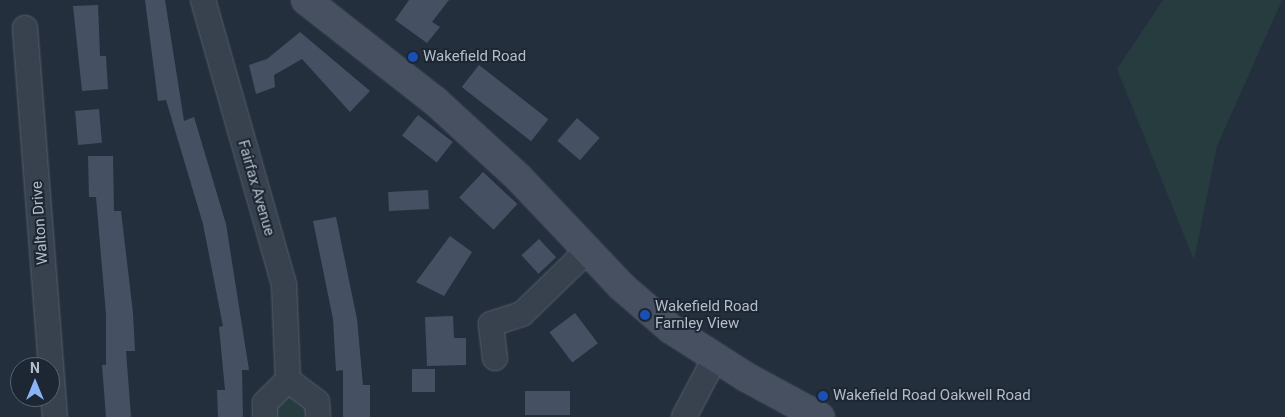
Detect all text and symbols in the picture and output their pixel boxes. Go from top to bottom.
place label: Wakefield Road [423,48,526,66]
marker: Wakefield Road [407,51,419,63]
street label: Fairfax Avenue [234,138,278,238]
street label: Walton Drive [28,181,52,265]
place label: Wakefield Road Farnley View [655,297,758,332]
marker: Wakefield Road Farnley View [639,309,651,321]
north arrow [10,357,60,407]
text: N [30,360,40,376]
place label: Wakefield Road Oakwell Road [833,387,1031,405]
marker: Wakefield Road Oakwell Road [817,390,829,402]

